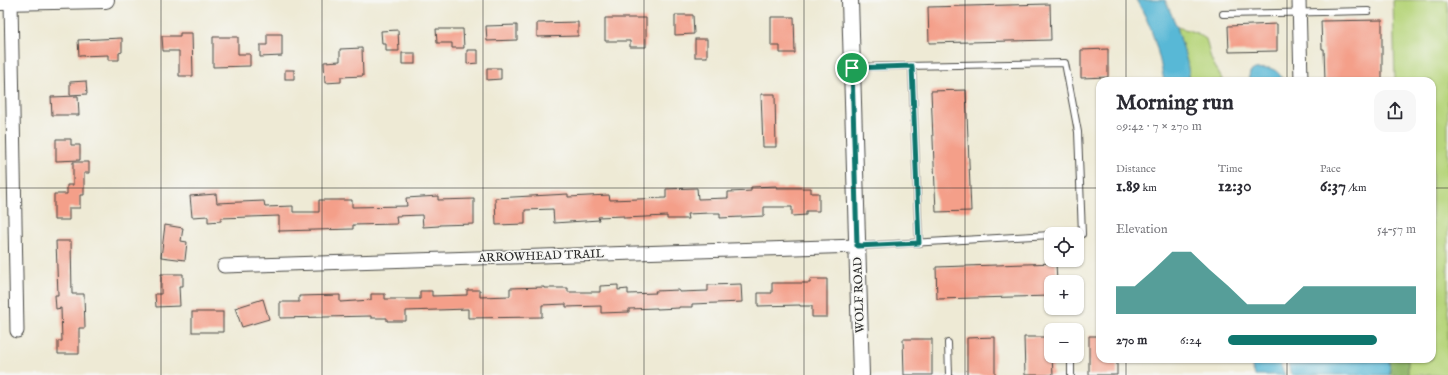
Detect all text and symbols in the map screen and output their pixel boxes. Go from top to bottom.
pin [835,51,869,85]
icon: arrive [841,57,863,79]
text: Morning run [1116,89,1234,117]
button: share [1374,90,1416,132]
text: 09:42 · 7 × 270 m [1116,118,1202,135]
text: Distance [1116,162,1156,176]
text: Time [1218,162,1242,176]
text: Pace [1320,162,1341,176]
text: 1.89 [1116,176,1140,197]
text: 12:30 [1218,176,1252,197]
text: 6:37 [1320,176,1346,197]
text: km [1140,181,1157,195]
text: /km [1346,181,1367,195]
text: Elevation [1116,221,1168,238]
text: 54–57 m [1377,221,1416,238]
map controls [1044,227,1084,363]
button: locate [1044,227,1084,267]
street label: ARROWHEAD TRAIL [477,246,605,266]
street label: WOLF ROAD [850,256,868,333]
button: + [1044,275,1084,315]
button: − [1044,323,1084,363]
text: 270 m [1116,332,1147,349]
text: 6:24 [1180,332,1201,349]

